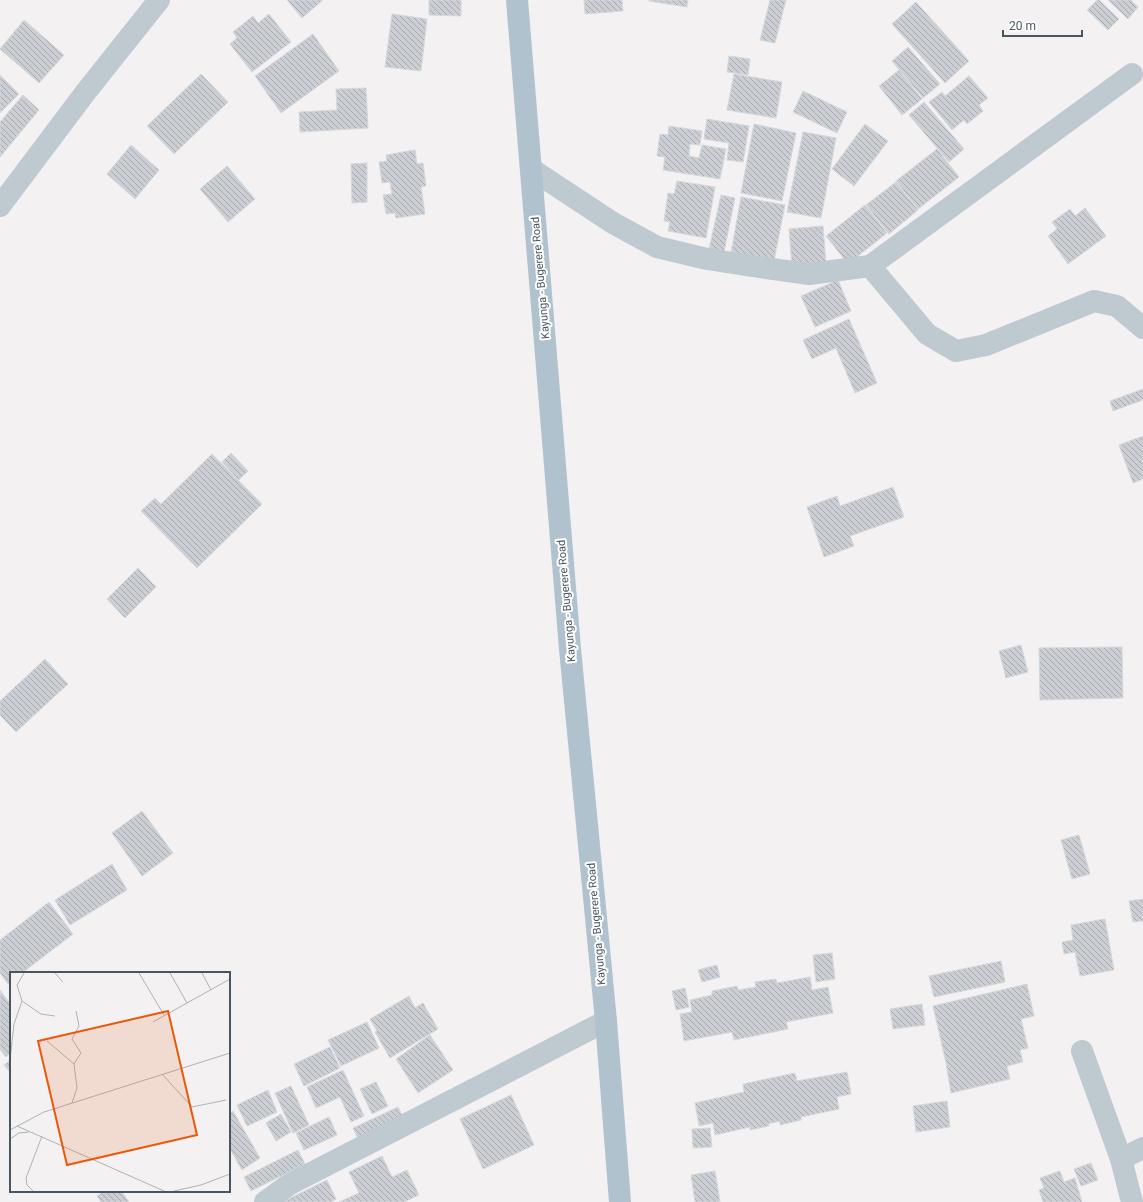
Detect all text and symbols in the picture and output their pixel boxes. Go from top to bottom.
scale bar [1003,12,1082,38]
text: 20 m [1009,19,1036,33]
street label: Kayunga - Bugerere Road [529,216,552,340]
street label: Kayunga - Bugerere Road [555,539,578,663]
street label: Kayunga - Bugerere Road [585,862,608,986]
inset map [10,972,230,1192]

